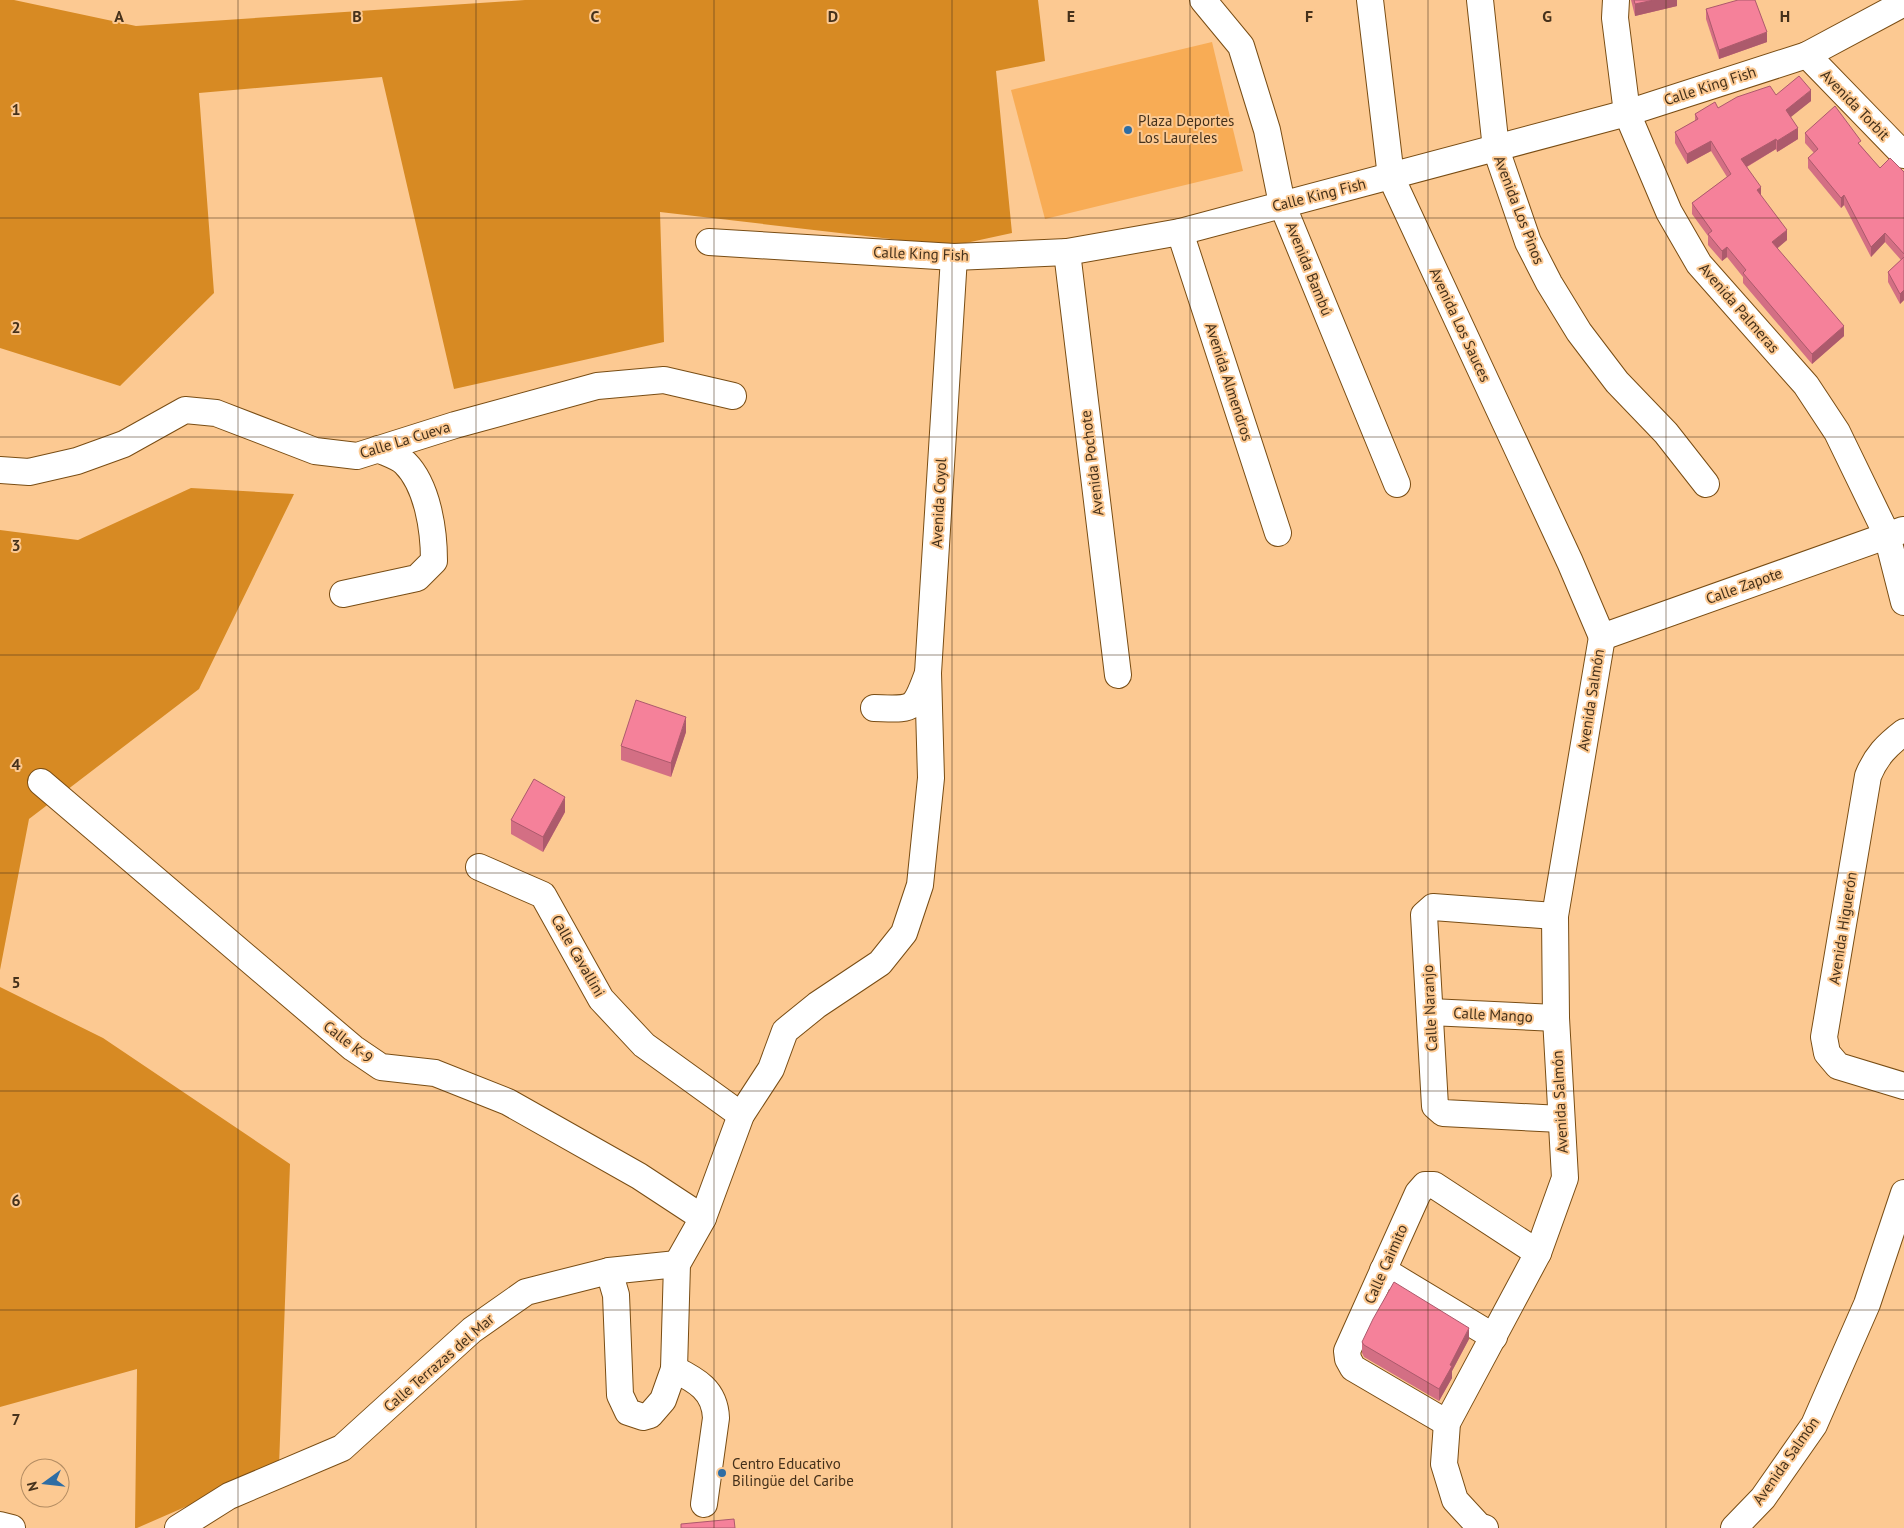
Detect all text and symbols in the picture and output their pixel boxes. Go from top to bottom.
text: A [114,6,124,26]
text: B [352,6,362,26]
text: C [591,6,600,26]
text: D [828,6,838,26]
text: E [1067,6,1075,26]
text: F [1305,6,1313,26]
text: G [1542,6,1552,26]
text: H [1780,6,1790,26]
street label: Calle King Fish [1661,62,1758,109]
street label: Avenida Torbit [1817,65,1894,144]
text: 1 [11,99,21,119]
place label: Plaza Deportes Los Laureles [1138,111,1234,147]
marker: Plaza Deportes Los Laureles [1122,124,1134,136]
street label: Avenida Los Pinos [1490,153,1549,267]
street label: Calle King Fish [1270,174,1368,215]
street label: Avenida Bambú [1282,219,1337,318]
street label: Calle King Fish [873,242,969,265]
street label: Avenida Palmeras [1695,259,1784,357]
street label: Avenida Los Sauces [1426,265,1495,385]
text: 2 [11,317,21,337]
street label: Avenida Almendros [1201,320,1257,443]
street label: Avenida Pochote [1076,409,1107,517]
street label: Calle La Cueva [357,417,452,462]
street label: Avenida Coyol [927,457,950,548]
text: 3 [11,535,21,555]
street label: Calle Zapote [1703,563,1785,608]
street label: Avenida Salmón [1573,648,1608,752]
text: 4 [11,754,21,774]
street label: Avenida Higuerón [1824,870,1861,986]
street label: Calle Cavallini [547,911,610,1000]
street label: Calle Naranjo [1418,964,1441,1052]
text: 5 [11,972,21,992]
street label: Calle Mango [1453,1003,1533,1026]
street label: Calle K-9 [320,1016,377,1067]
street label: Avenida Salmón [1547,1050,1572,1154]
text: 6 [11,1190,21,1210]
street label: Calle Caimito [1360,1221,1412,1307]
street label: Calle Terrazas del Mar [380,1309,498,1416]
text: 7 [11,1409,21,1429]
street label: Avenida Salmón [1748,1413,1823,1508]
place label: Centro Educativo Bilingüe del Caribe [732,1454,854,1490]
north arrow [20,1458,70,1508]
marker: Centro Educativo Bilingüe del Caribe [716,1467,728,1479]
text: N [23,1480,42,1493]

